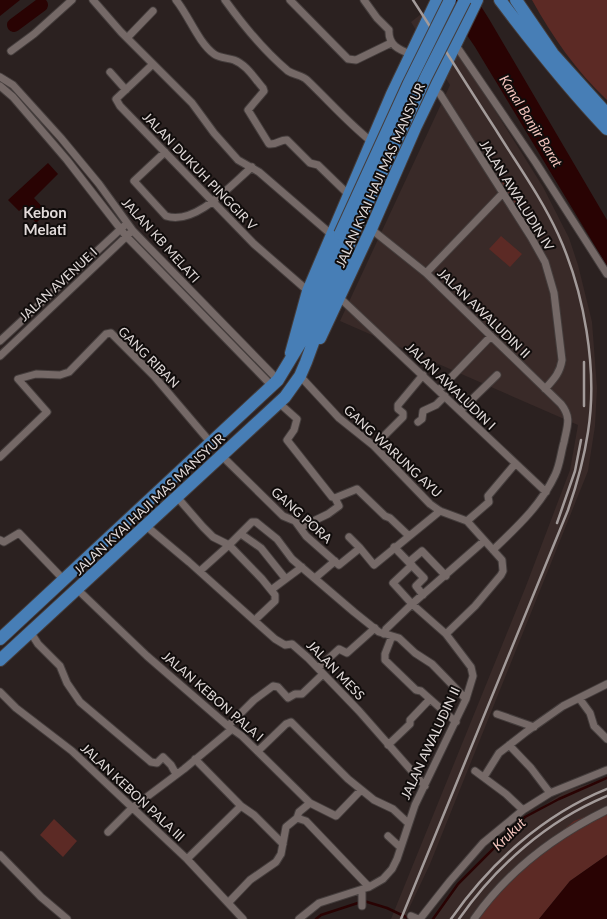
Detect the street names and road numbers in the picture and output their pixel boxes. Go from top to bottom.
street label: JALAN KYAI HAJI MAS MANSYUR [332,79,428,270]
street label: JALAN DUKUH PINGGIR V [140,109,261,233]
street label: JALAN AWALUDIN IV [476,137,558,253]
street label: JALAN KB MELATI [119,194,203,286]
street label: JALAN AVENUE I [16,244,100,324]
street label: JALAN AWALUDIN II [434,265,534,361]
street label: GANG RIBAN [115,323,183,391]
street label: JALAN AWALUDIN I [403,339,499,433]
street label: GANG WARUNG AYU [341,401,445,501]
street label: JALAN KYAI HAJI MAS MANSYUR [70,429,228,578]
street label: GANG PORA [268,484,336,547]
street label: JALAN MESS [304,637,368,703]
street label: JALAN KEBON PALA I [159,648,267,744]
street label: JALAN AWALUDIN II [397,684,463,802]
street label: JALAN KEBON PALA III [78,740,188,844]

